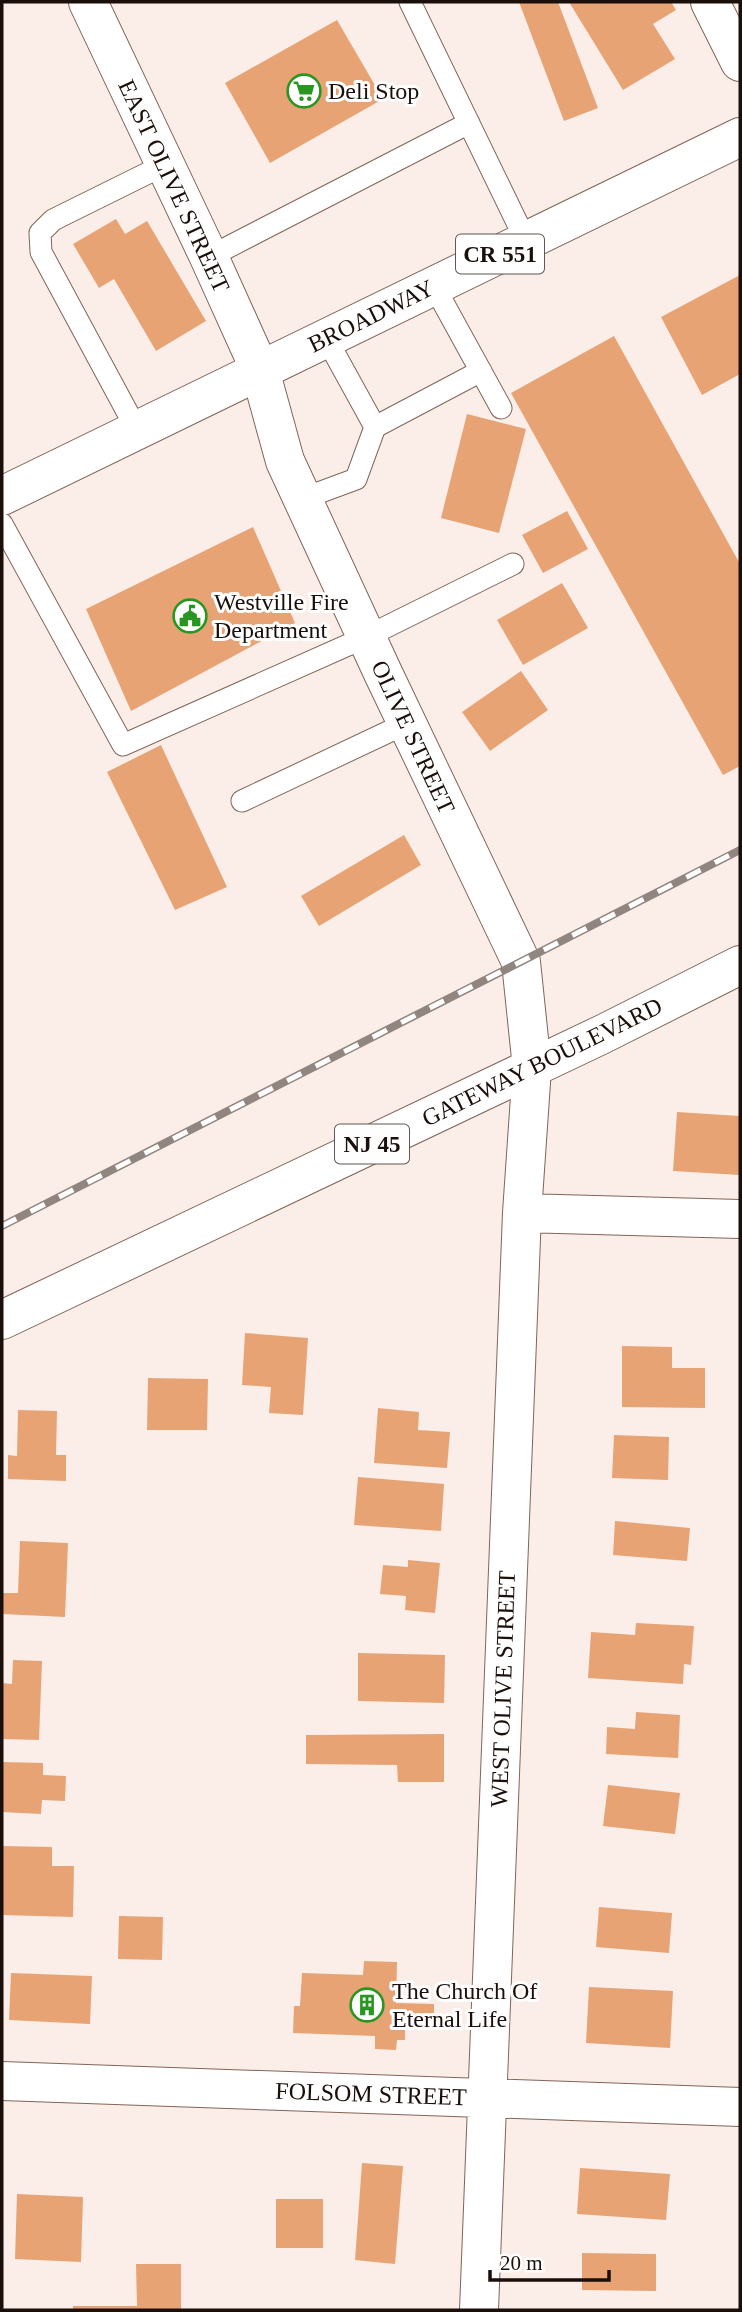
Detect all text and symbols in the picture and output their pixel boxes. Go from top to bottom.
supermarket icon: Deli Stop [285,72,323,110]
street label: EAST OLIVE STREET [113,76,235,297]
place label: Deli Stop [328,78,419,104]
road number: CR 551 [456,234,544,274]
street label: BROADWAY [304,274,438,358]
place label: Westville Fire Department [214,589,349,643]
public building icon: Westville Fire Department [171,597,209,635]
street label: OLIVE STREET [366,656,460,818]
street label: GATEWAY BOULEVARD [418,992,666,1132]
road number: NJ 45 [335,1124,409,1163]
street label: WEST OLIVE STREET [486,1570,520,1808]
place label: The Church Of Eternal Life [392,1978,537,2032]
building icon: The Church Of Eternal Life [348,1986,386,2024]
street label: FOLSOM STREET [275,2078,467,2110]
scale bar [490,2238,609,2282]
text: 20 m [500,2251,543,2275]

